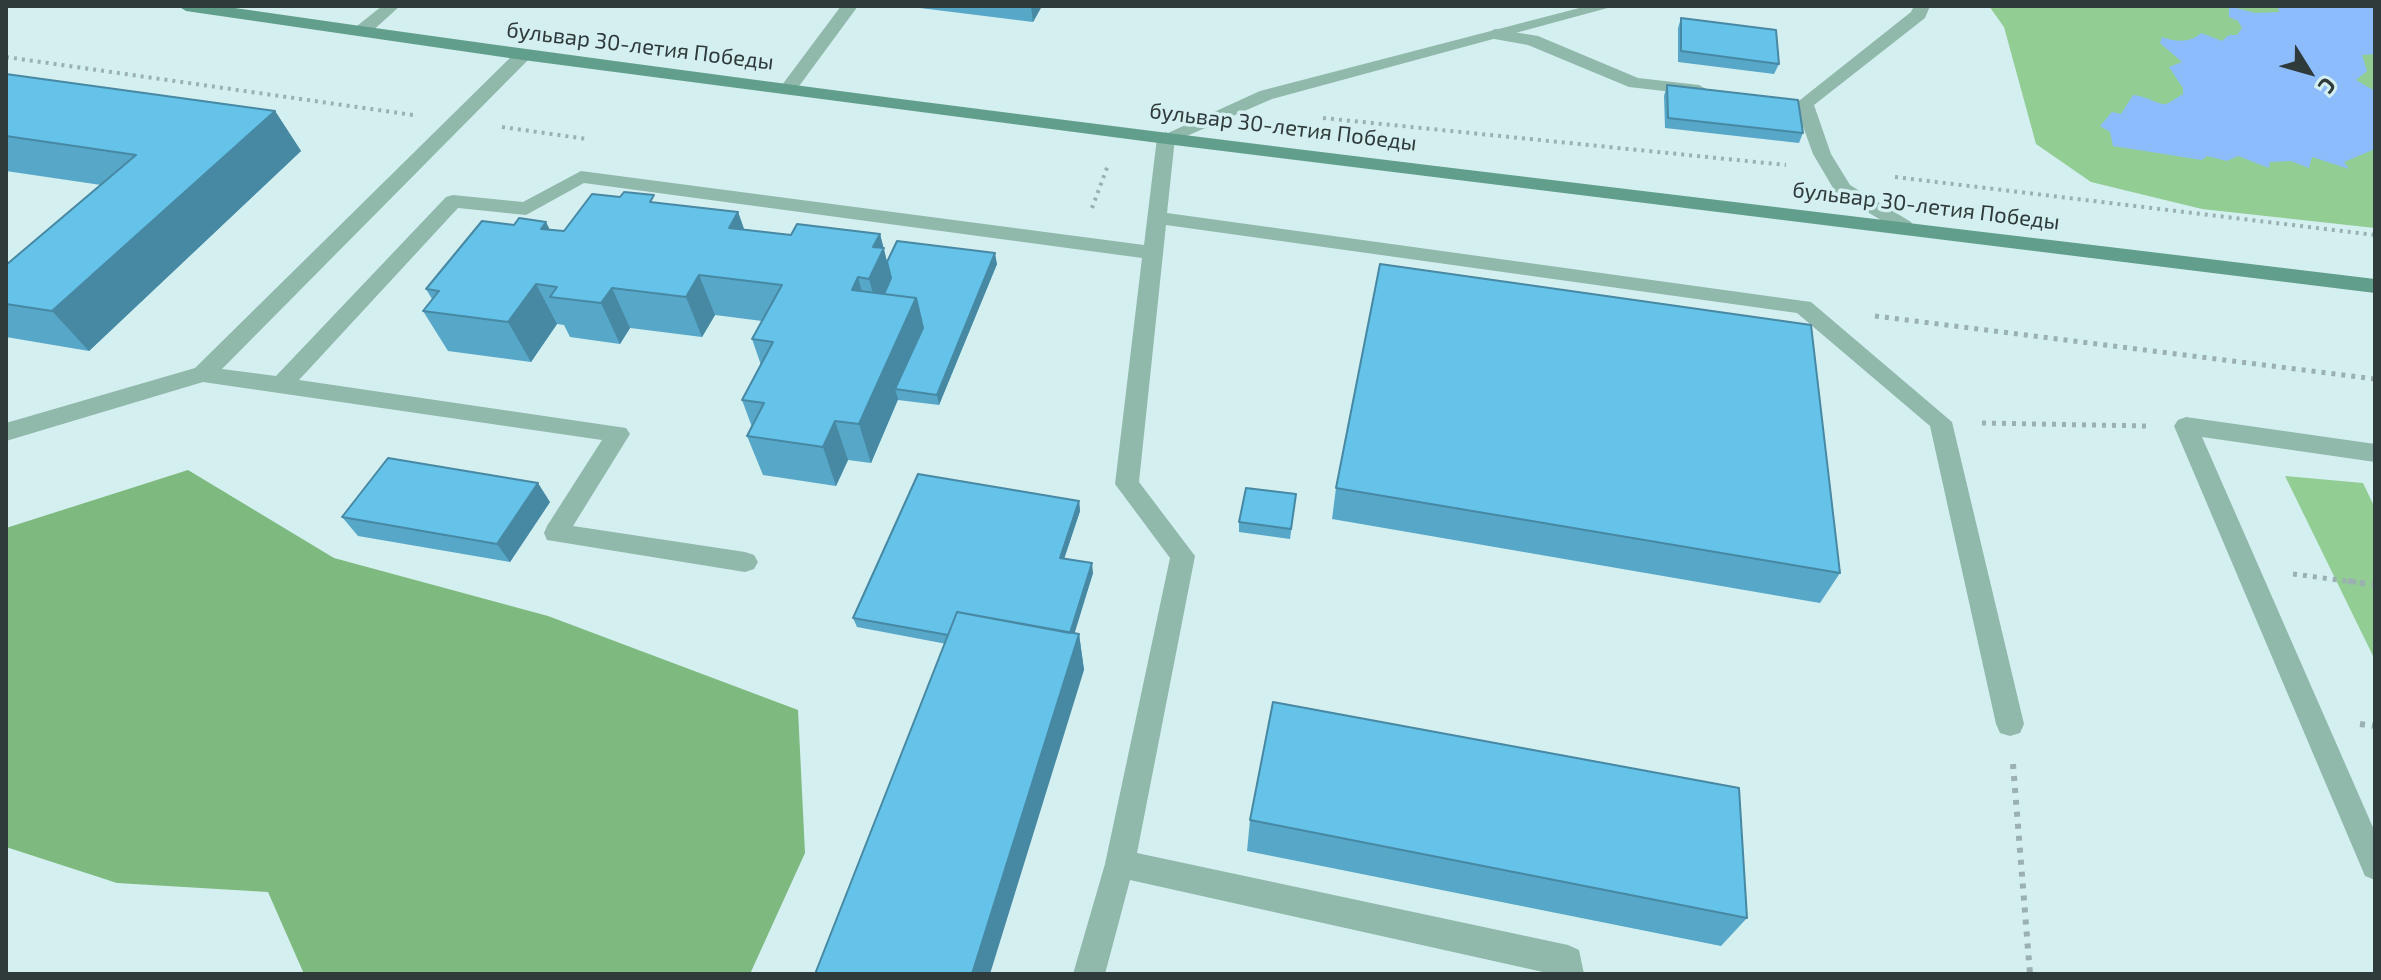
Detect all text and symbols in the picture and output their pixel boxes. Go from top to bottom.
street label: бульвар 30-летия Победы [505,16,775,76]
north arrow [2269,32,2349,112]
text: С [2314,73,2342,99]
street label: бульвар 30-летия Победы [1148,97,1418,157]
street label: бульвар 30-летия Победы [1791,176,2061,236]

